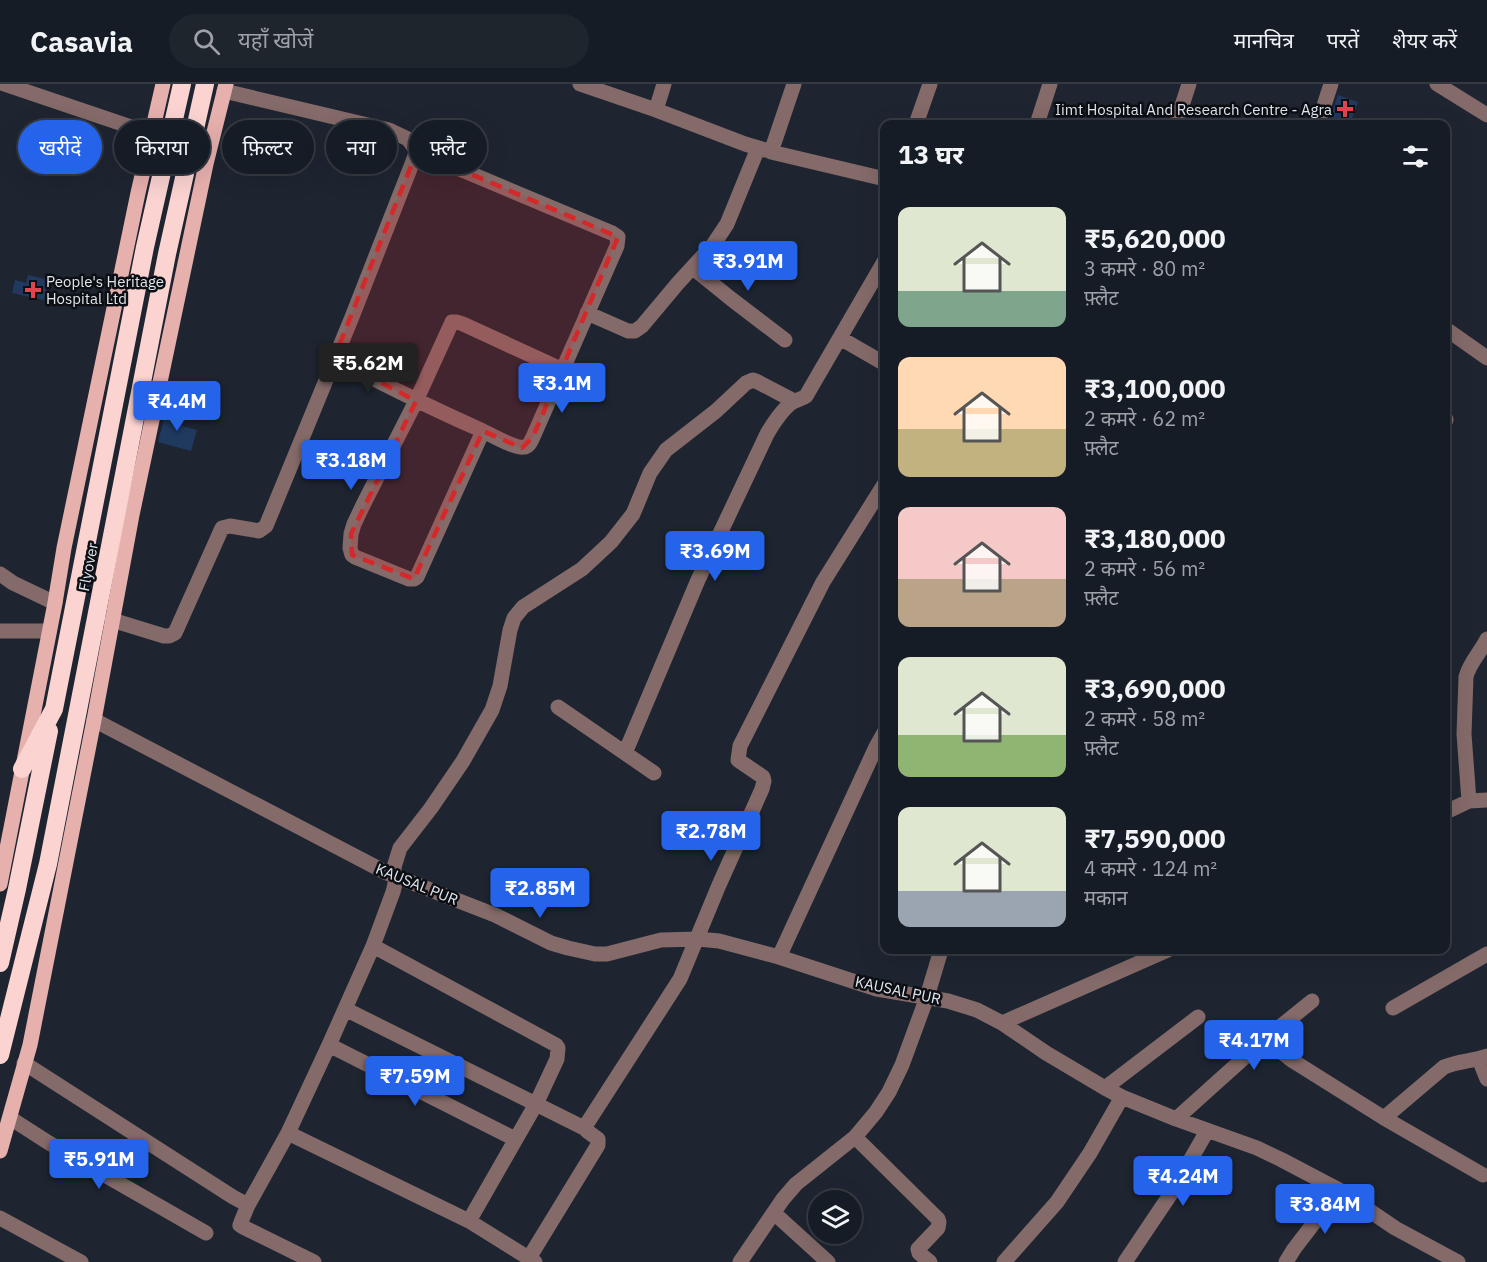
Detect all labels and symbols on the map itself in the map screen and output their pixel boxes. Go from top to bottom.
place label: Iimt Hospital And Research Centre - Agra [1055,100,1332,119]
marker: Iimt Hospital And Research Centre - Agra [1336,100,1354,118]
pin: ₹3.91M [699,241,797,292]
place label: People's Heritage Hospital Ltd [46,272,164,308]
marker: People's Heritage Hospital Ltd [24,281,42,299]
pin: ₹5.62M [319,343,417,394]
pin: ₹3.1M [520,363,604,414]
pin: ₹4.4M [135,381,219,432]
pin: ₹3.18M [302,440,400,491]
pin: ₹3.69M [666,531,764,582]
street label: Flyover [74,541,102,593]
pin: ₹2.78M [662,811,760,862]
street label: KAUSAL PUR [373,859,461,909]
pin: ₹2.85M [491,868,589,919]
street label: KAUSAL PUR [853,972,943,1008]
pin: ₹4.17M [1205,1020,1303,1071]
pin: ₹7.59M [366,1056,464,1107]
pin: ₹5.91M [50,1139,148,1190]
pin: ₹4.24M [1134,1156,1232,1207]
pin: ₹3.84M [1276,1184,1374,1235]

